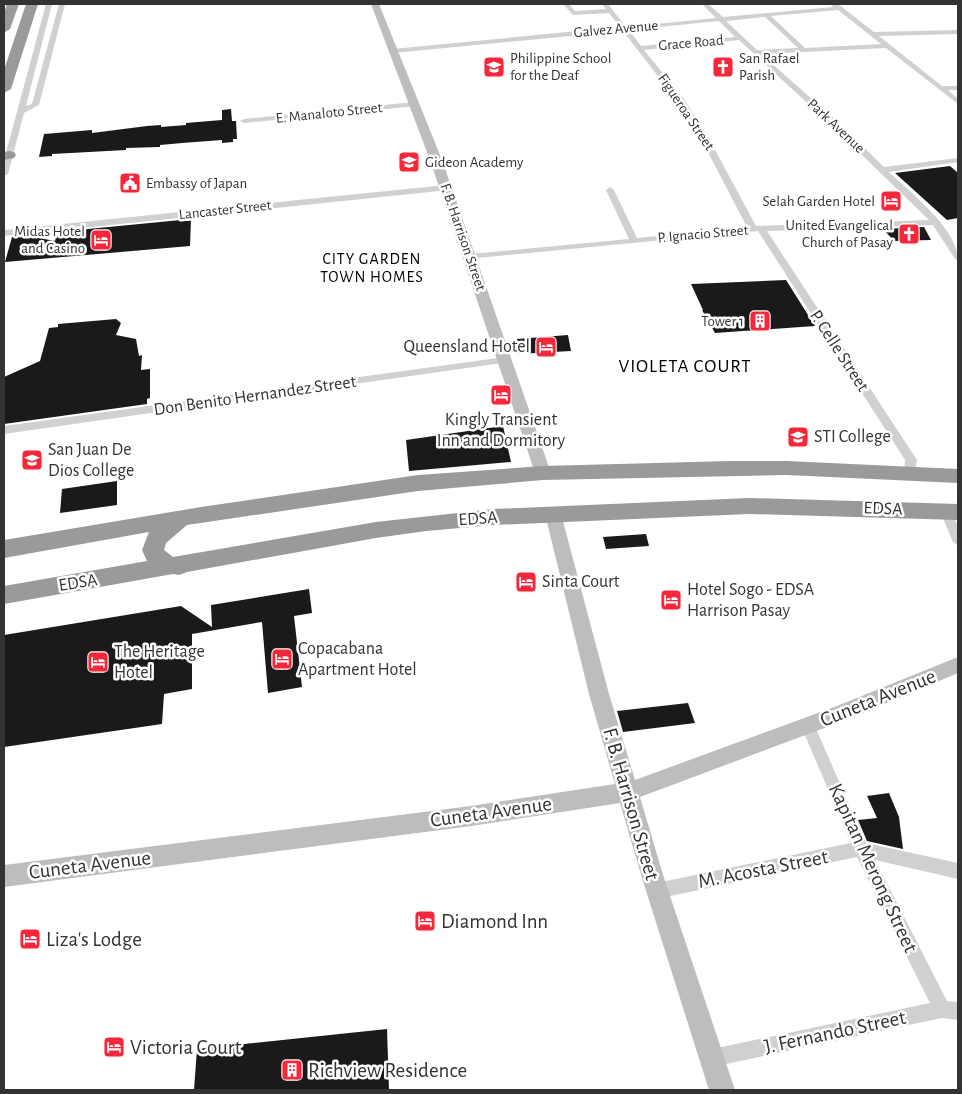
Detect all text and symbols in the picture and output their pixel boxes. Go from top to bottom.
street label: Galvez Avenue [573,18,659,40]
street label: Grace Road [658,33,724,53]
place label: Philippine School for the Deaf [510,51,611,83]
place label: San Rafael Parish [739,51,800,83]
school or university icon: Philippine School for the Deaf [482,55,506,79]
church icon: San Rafael Parish [711,55,735,79]
street label: Figueroa Street [655,71,717,153]
street label: Park Avenue [805,96,868,156]
street label: E. Manaloto Street [275,100,383,126]
school or university icon: Gideon Academy [397,150,421,174]
place label: Gideon Academy [425,155,524,170]
public building icon: Embassy of Japan [118,171,142,195]
place label: Embassy of Japan [146,176,247,191]
street label: F. B. Harrison Street [438,181,488,293]
hotel icon: Selah Garden Hotel [879,189,903,213]
place label: Selah Garden Hotel [763,194,875,209]
street label: Lancaster Street [178,198,272,222]
place label: United Evangelical Church of Pasay [786,218,894,250]
church icon: United Evangelical Church of Pasay [897,222,921,246]
street label: P. Ignacio Street [657,223,749,245]
place label: Midas Hotel and Casino [14,224,85,256]
hotel icon: Midas Hotel and Casino [89,228,113,252]
district label: CITY GARDEN TOWN HOMES [320,251,424,285]
street label: P. Celle Street [806,307,872,395]
building icon: Tower 1 [748,309,772,333]
place label: Tower 1 [701,314,744,329]
hotel icon: Queensland Hotel [534,335,558,359]
place label: Queensland Hotel [404,338,530,356]
district label: VIOLETA COURT [619,357,751,376]
street label: Don Benito Hernandez Street [153,373,358,419]
hotel icon: Kingly Transient Inn and Dormitory [489,383,513,407]
place label: Kingly Transient Inn and Dormitory [437,411,566,450]
school or university icon: STI College [786,425,810,449]
place label: STI College [814,428,891,446]
place label: San Juan De Dios College [48,441,134,480]
school or university icon: San Juan De Dios College [20,448,44,472]
street label: EDSA [863,499,903,519]
street label: EDSA [458,509,499,529]
hotel icon: Sinta Court [514,570,538,594]
street label: EDSA [57,571,99,595]
place label: Sinta Court [542,573,620,591]
place label: Hotel Sogo - EDSA Harrison Pasay [687,581,815,620]
hotel icon: Hotel Sogo - EDSA Harrison Pasay [659,588,683,612]
place label: Copacabana Apartment Hotel [298,640,417,679]
place label: The Heritage Hotel [114,643,205,682]
hotel icon: Copacabana Apartment Hotel [270,647,294,671]
hotel icon: The Heritage Hotel [86,650,110,674]
street label: Cuneta Avenue [817,665,939,731]
street label: F. B. Harrison Street [599,725,663,883]
street label: Kapitan Merong Street [825,780,922,956]
street label: Cuneta Avenue [429,793,553,831]
street label: M. Acosta Street [696,846,830,892]
street label: Cuneta Avenue [28,847,152,883]
hotel icon: Diamond Inn [413,909,437,933]
place label: Diamond Inn [441,911,548,932]
hotel icon: Liza's Lodge [18,927,42,951]
place label: Liza's Lodge [46,929,142,950]
street label: J. Fernando Street [762,1007,908,1057]
hotel icon: Victoria Court [102,1035,126,1059]
place label: Victoria Court [130,1037,242,1058]
building icon: Richview Residence [280,1058,304,1082]
place label: Richview Residence [308,1060,467,1081]

